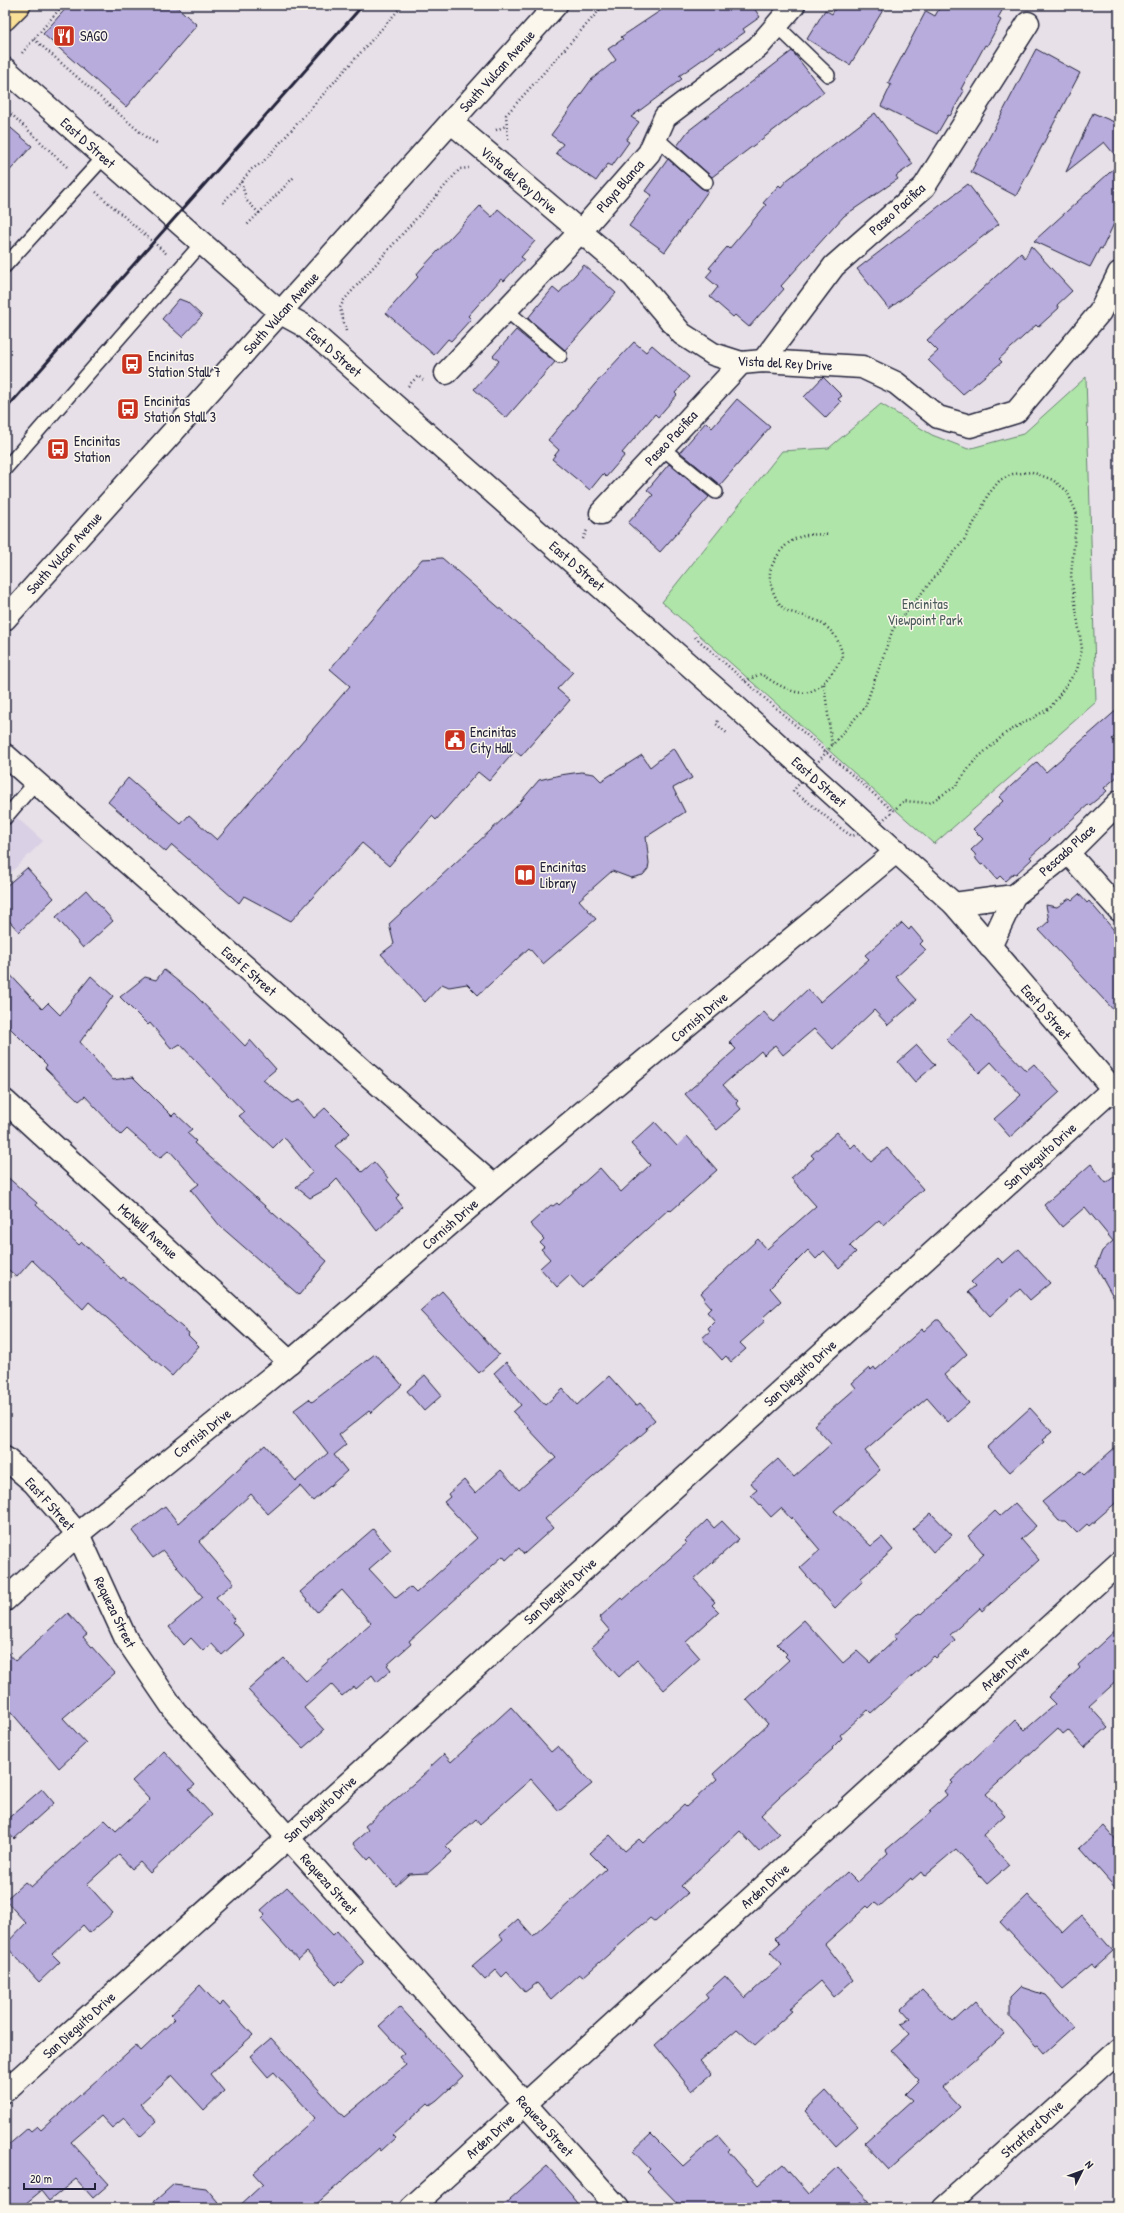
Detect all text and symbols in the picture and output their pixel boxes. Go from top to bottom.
restaurant icon: SAGO [51,23,77,49]
street label: South Vulcan Avenue [455,25,539,116]
place label: SAGO [80,26,108,45]
street label: East D Street [57,113,120,172]
street label: Vista del Rey Drive [476,142,562,219]
street label: Playa Blanca [591,155,649,217]
street label: Paseo Pacifica [865,178,929,239]
street label: South Vulcan Avenue [239,267,323,358]
street label: East D Street [303,322,366,381]
place label: Encinitas Station Stall 7 [148,346,221,381]
bus stop icon: Encinitas Station Stall 7 [119,351,145,377]
street label: Vista del Rey Drive [737,351,834,376]
place label: Encinitas Station Stall 3 [144,391,216,426]
bus stop icon: Encinitas Station Stall 3 [115,396,141,422]
street label: Paseo Pacifica [640,405,702,470]
place label: Encinitas Station [74,431,120,466]
bus stop icon: Encinitas Station [45,436,71,462]
street label: South Vulcan Avenue [22,507,106,598]
street label: East D Street [546,536,609,595]
park label: Encinitas Viewpoint Park [887,594,963,630]
place label: Encinitas City Hall [470,722,516,758]
public building icon: Encinitas City Hall [442,727,468,753]
street label: East D Street [788,752,851,811]
street label: Pescado Place [1034,819,1099,880]
place label: Encinitas Library [540,857,586,893]
library icon: Encinitas Library [512,862,538,888]
street label: East E Street [218,941,281,1000]
street label: East D Street [1017,980,1076,1044]
street label: Cornish Drive [666,987,732,1046]
street label: San Dieguito Drive [999,1118,1081,1194]
street label: Cornish Drive [417,1194,482,1253]
street label: McNeill Avenue [114,1199,183,1263]
street label: San Dieguito Drive [759,1335,841,1411]
street label: Cornish Drive [169,1403,235,1462]
street label: East F Street [21,1473,80,1535]
street label: San Dieguito Drive [519,1553,601,1629]
street label: Requeza Street [89,1573,141,1651]
street label: Arden Drive [976,1640,1033,1694]
street label: San Dieguito Drive [279,1771,361,1847]
street label: Requeza Street [296,1849,362,1919]
street label: Arden Drive [736,1858,793,1912]
street label: San Dieguito Drive [38,1987,120,2063]
street label: Requeza Street [512,2091,578,2161]
street label: Stratford Drive [996,2095,1067,2162]
street label: Arden Drive [461,2108,518,2162]
north arrow [1062,2151,1102,2191]
text: N [1082,2157,1097,2171]
scale bar [24,2165,95,2191]
text: 20 m [30,2170,52,2187]

